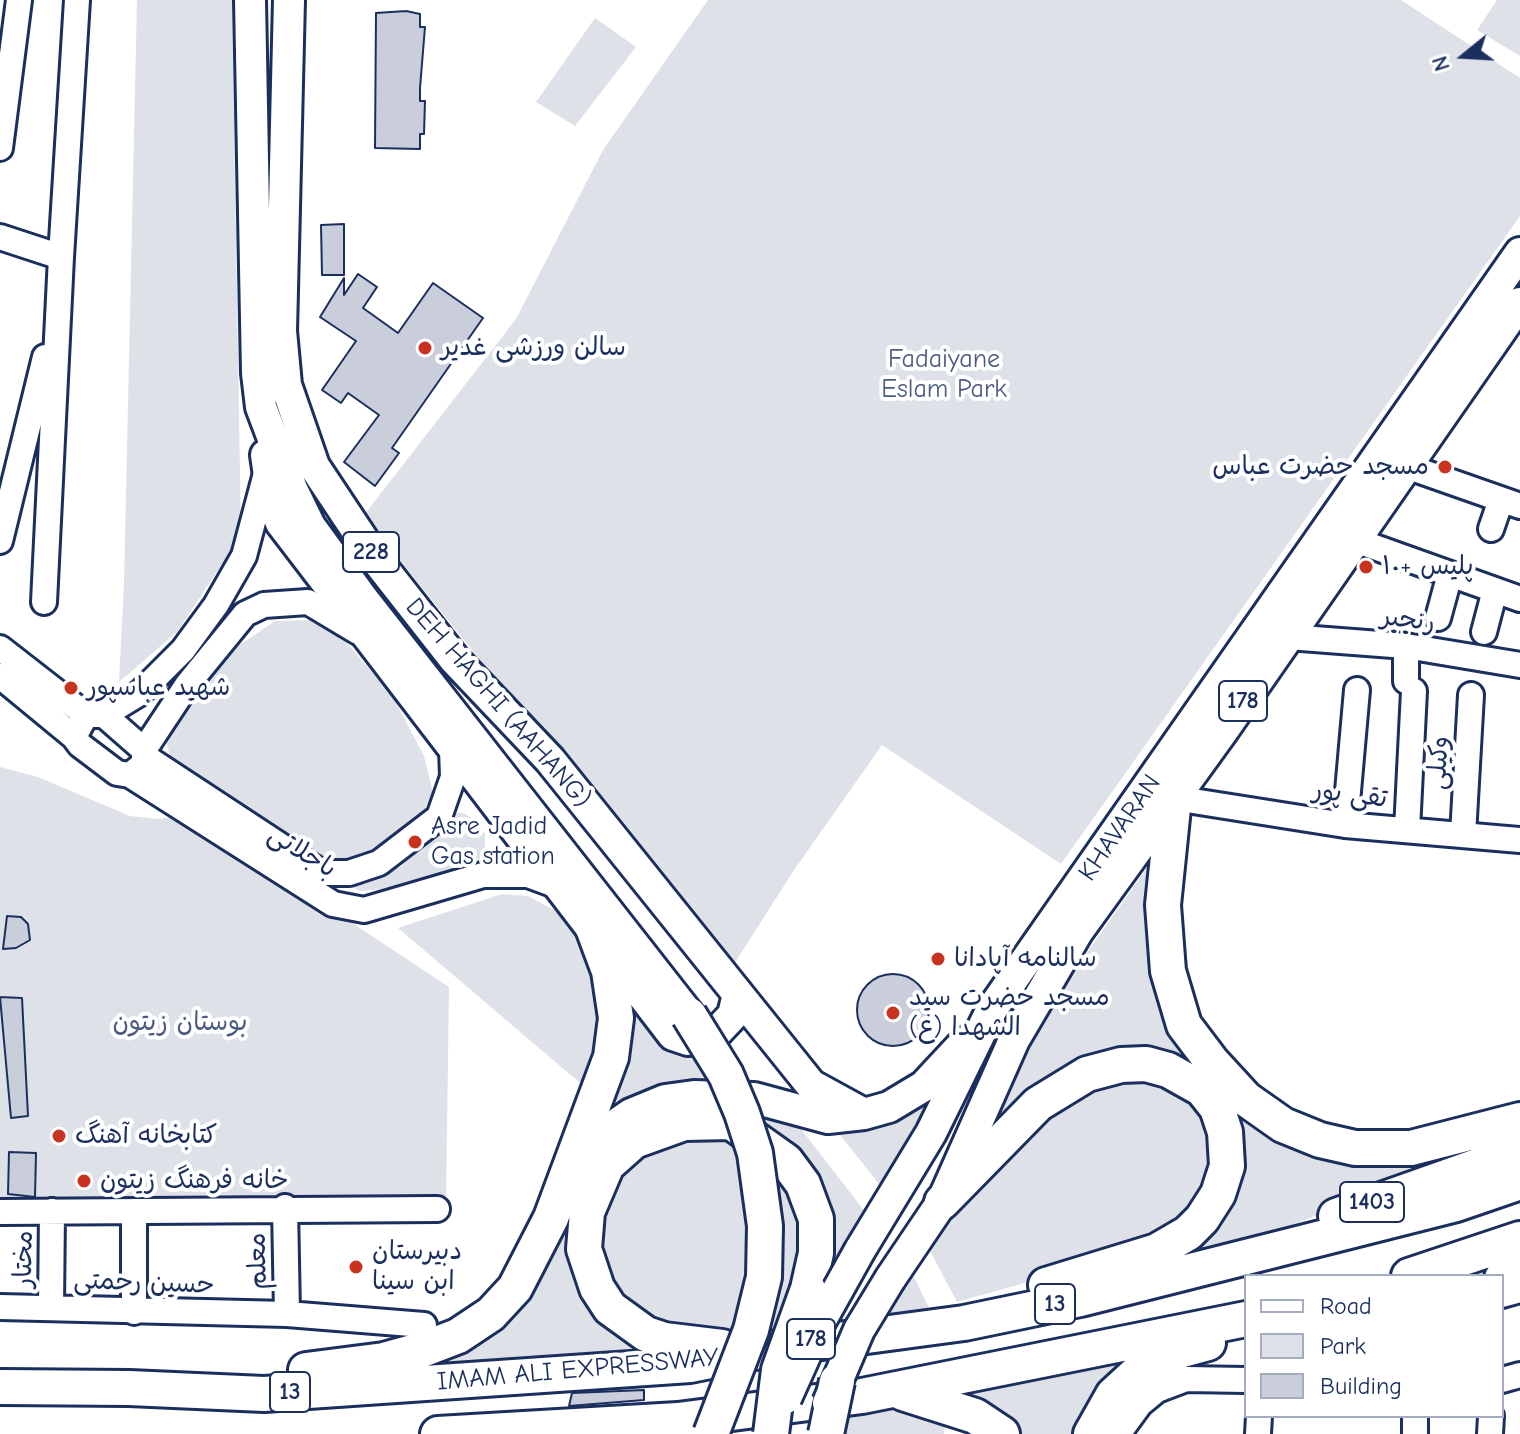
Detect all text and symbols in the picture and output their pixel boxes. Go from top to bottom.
north arrow [1424,16,1504,96]
text: N [1427,53,1456,74]
place label: سالن ورزشی غدیر [441,332,626,364]
marker: سالن ورزشی غدیر [416,339,434,357]
park label: Fadaiyane Eslam Park [881,344,1007,406]
place label: مسجد حضرت عباس [1212,451,1429,483]
marker: مسجد حضرت عباس [1436,458,1454,476]
road number: 228 [343,532,399,572]
place label: پلیس +۱۰ [1382,551,1474,583]
marker: پلیس +۱۰ [1357,558,1375,576]
street label: DEH HAGHI (AAHANG) [398,592,598,814]
street label: رنجبر [1379,601,1437,639]
place label: شهید عباسپور [87,672,230,704]
marker: شهید عباسپور [62,679,80,697]
road number: 178 [1219,681,1267,721]
street label: وکیلی [1422,735,1456,791]
street label: KHAVARAN [1072,769,1168,887]
street label: تقی پور [1311,775,1389,815]
place label: Asre Jadid Gas station [431,811,555,872]
street label: باجلانی [262,819,342,885]
marker: Asre Jadid Gas station [406,833,424,851]
place label: سالنامه آپادانا [954,943,1097,975]
marker: سالنامه آپادانا [929,950,947,968]
place label: مسجد حضرت سید الشهدا (ع) [909,982,1110,1044]
marker: مسجد حضرت سید الشهدا (ع) [884,1004,902,1022]
park label: بوستان زیتون [112,1007,248,1039]
place label: کتابخانه آهنگ [75,1120,217,1152]
marker: کتابخانه آهنگ [50,1127,68,1145]
place label: خانه فرهنگ زيتون [100,1165,289,1197]
marker: خانه فرهنگ زيتون [75,1172,93,1190]
road number: 1403 [1340,1182,1404,1222]
street label: مختار [8,1230,40,1288]
street label: معلم [242,1232,274,1290]
place label: دبیرستان ابن سینا [372,1236,462,1298]
marker: دبیرستان ابن سینا [347,1258,365,1276]
street label: حسین رحمتی [73,1265,215,1301]
legend [1244,1274,1504,1418]
road number: 13 [1035,1284,1075,1324]
text: Road [1320,1292,1372,1320]
road number: 178 [787,1319,835,1359]
text: Park [1320,1332,1366,1360]
street label: IMAM ALI EXPRESSWAY [436,1342,720,1398]
road number: 13 [270,1372,310,1412]
text: Building [1320,1372,1402,1400]

